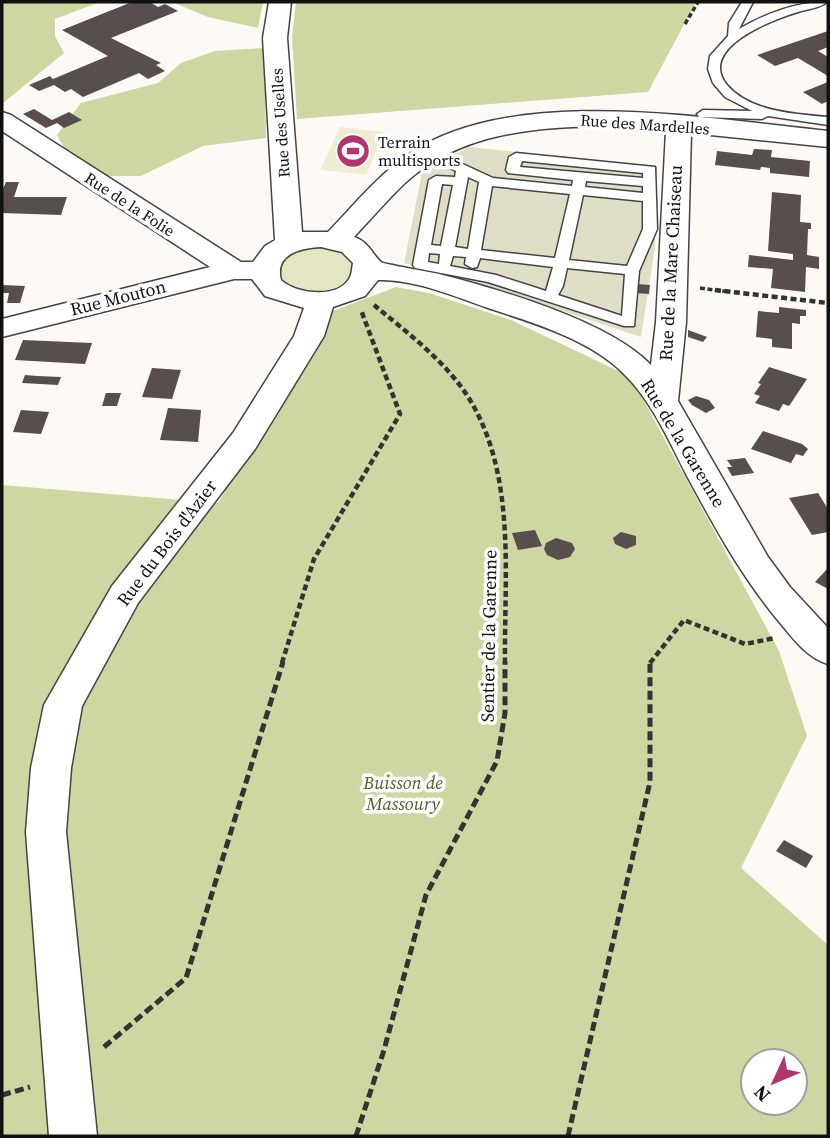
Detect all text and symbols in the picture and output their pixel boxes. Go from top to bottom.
street label: Rue des Uselles [265,67,295,179]
street label: Rue des Mardelles [580,109,711,140]
place label: Terrain multisports [378,131,461,171]
sports icon: Terrain multisports [334,132,372,170]
street label: Rue de la Mare Chaiseau [653,164,688,362]
street label: Rue de la Folie [81,167,179,241]
street label: Rue Mouton [67,274,168,321]
street label: Rue de la Garenne [635,374,732,512]
street label: Rue du Bois d'Azier [111,474,223,611]
street label: Sentier de la Garenne [474,550,503,722]
park label: Buisson de Massoury [362,770,443,816]
north arrow [739,1047,809,1117]
text: N [748,1080,776,1108]

